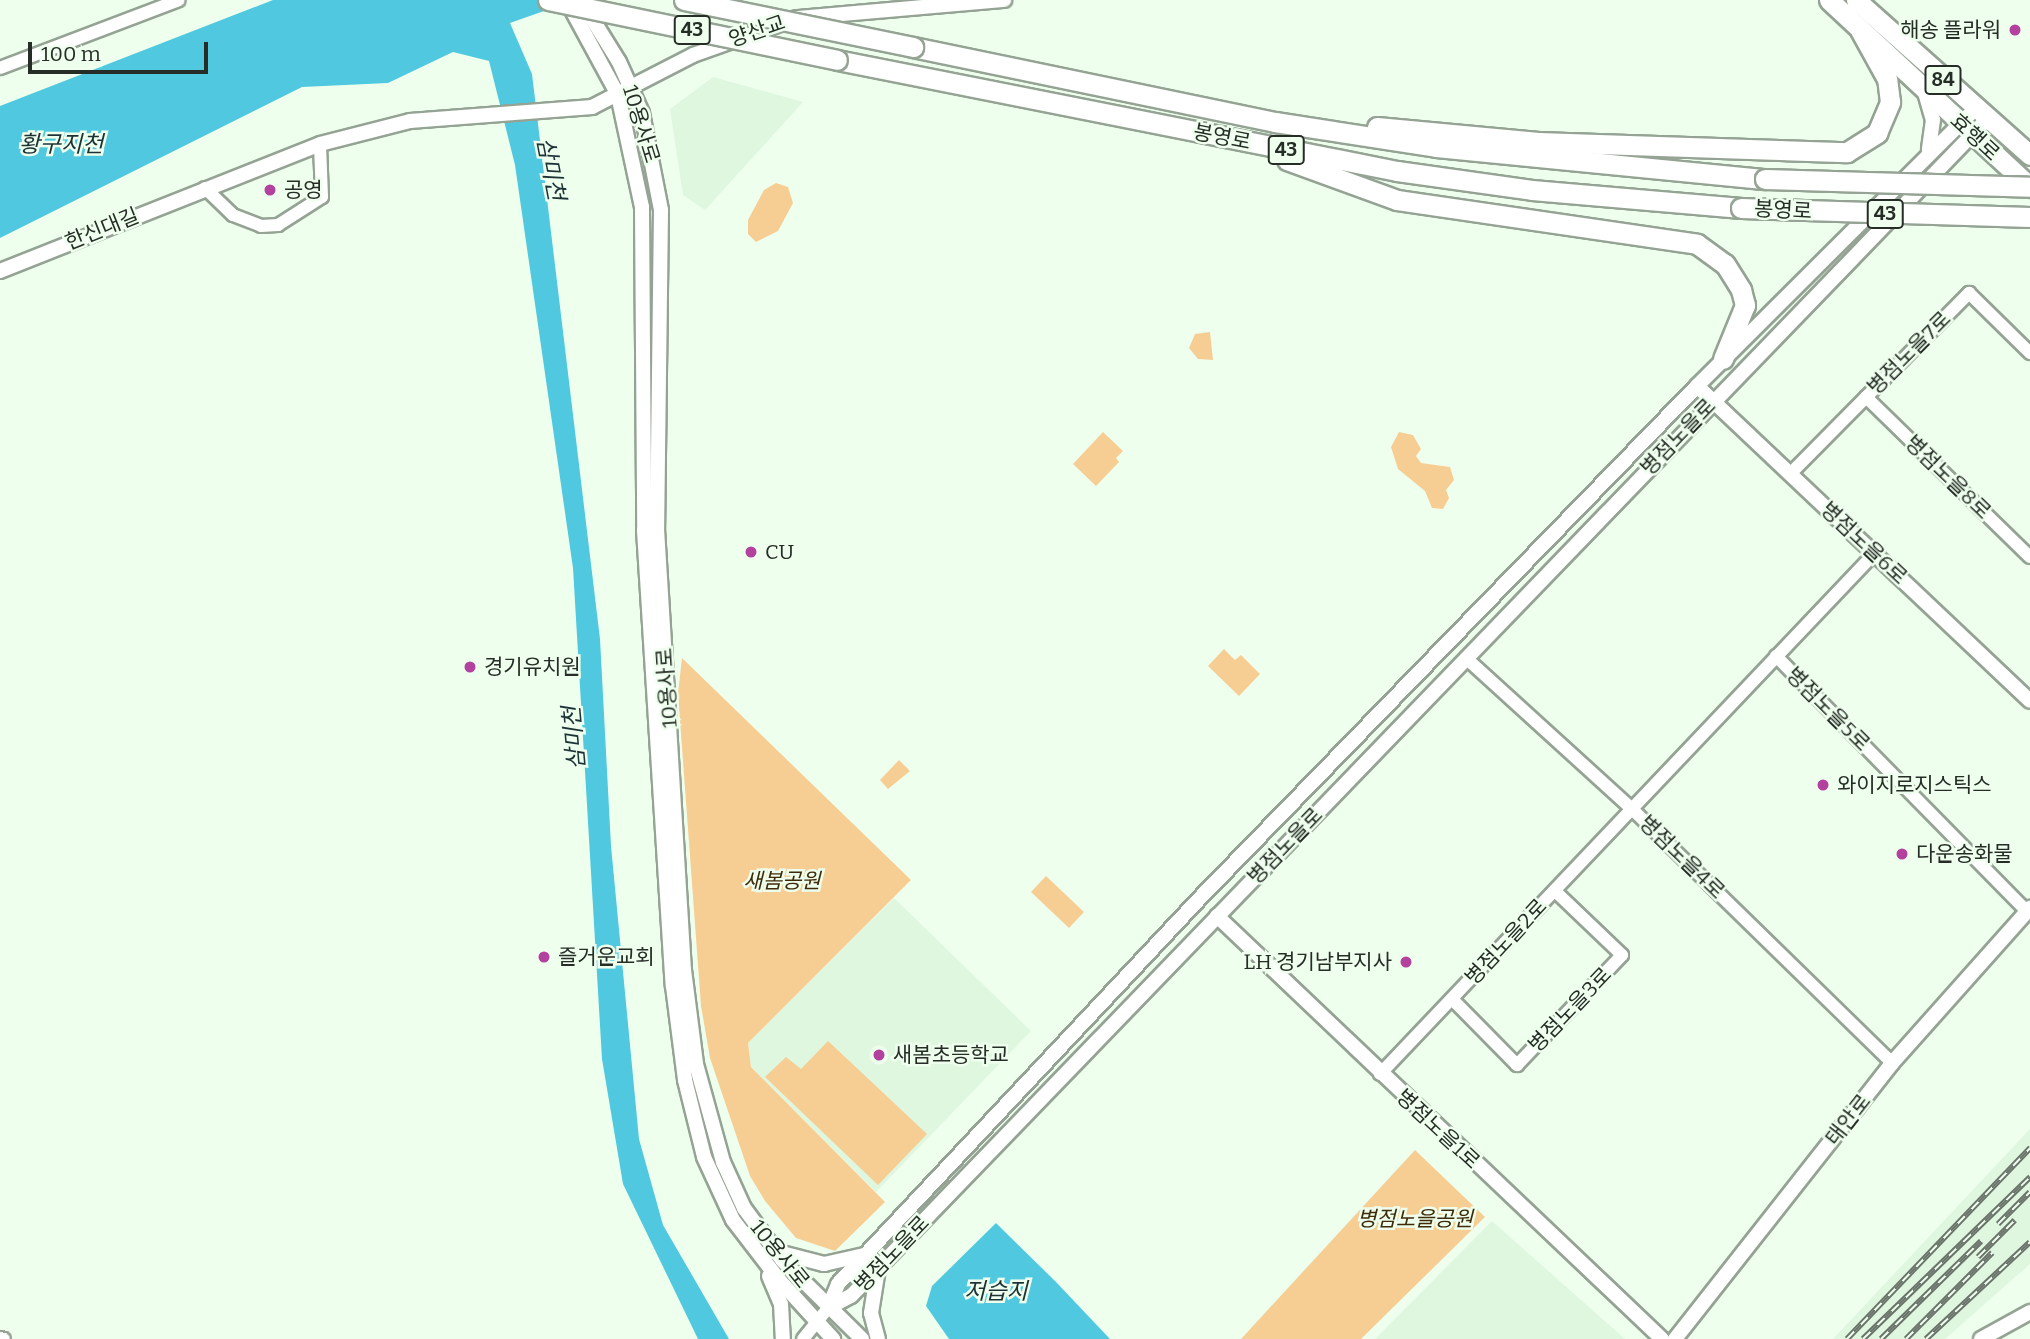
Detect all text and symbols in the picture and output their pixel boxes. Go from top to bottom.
street label: 양산교 [725,10,789,52]
road number: 43 [673,14,711,46]
place label: 해송 플라워 [1900,17,2001,43]
marker: 해송 플라워 [2007,22,2023,38]
scale bar [32,28,212,72]
text: 100 m [41,41,101,67]
road number: 84 [1924,64,1962,96]
street label: 10용사로 [617,82,665,166]
street label: 효행로 [1945,108,2005,166]
street label: 봉영로 [1191,119,1253,155]
water label: 황구지천 [19,130,103,158]
road number: 43 [1267,134,1305,166]
water label: 삼미천 [531,135,571,203]
place label: 공영 [284,177,323,203]
marker: 공영 [262,182,278,198]
street label: 봉영로 [1753,196,1813,224]
road number: 43 [1866,198,1904,230]
street label: 한신대길 [61,203,143,255]
street label: 병점노을7로 [1862,306,1956,400]
street label: 병점노을로 [1635,394,1721,480]
street label: 병점노을8로 [1900,430,1996,524]
street label: 병점노을6로 [1816,497,1912,589]
place label: CU [765,539,794,565]
marker: CU [743,544,759,560]
street label: 10용사로 [652,647,682,729]
place label: 경기유치원 [484,654,581,680]
marker: 경기유치원 [462,659,478,675]
street label: 병점노을5로 [1781,662,1875,756]
water label: 삼미천 [557,705,591,771]
place label: 와이지로지스틱스 [1837,772,1992,798]
marker: 와이지로지스틱스 [1815,777,1831,793]
street label: 병점노을로 [1242,803,1328,889]
street label: 병점노을4로 [1634,810,1730,904]
place label: 다운송화물 [1916,841,2013,867]
marker: 다운송화물 [1894,846,1910,862]
park label: 새봄공원 [743,868,821,894]
street label: 병점노을2로 [1460,894,1552,990]
place label: 즐거운교회 [558,944,655,970]
marker: 즐거운교회 [536,949,552,965]
place label: LH 경기남부지사 [1244,949,1392,975]
marker: LH 경기남부지사 [1398,954,1414,970]
street label: 병점노을3로 [1523,962,1617,1058]
place label: 새봄초등학교 [893,1042,1009,1068]
marker: 새봄초등학교 [871,1047,887,1063]
street label: 병점노을1로 [1391,1084,1485,1174]
street label: 태안로 [1820,1089,1876,1151]
park label: 병점노을공원 [1357,1206,1473,1232]
street label: 병점노을로 [849,1211,935,1297]
street label: 10용사로 [745,1215,815,1293]
water label: 저습지 [964,1277,1028,1305]

